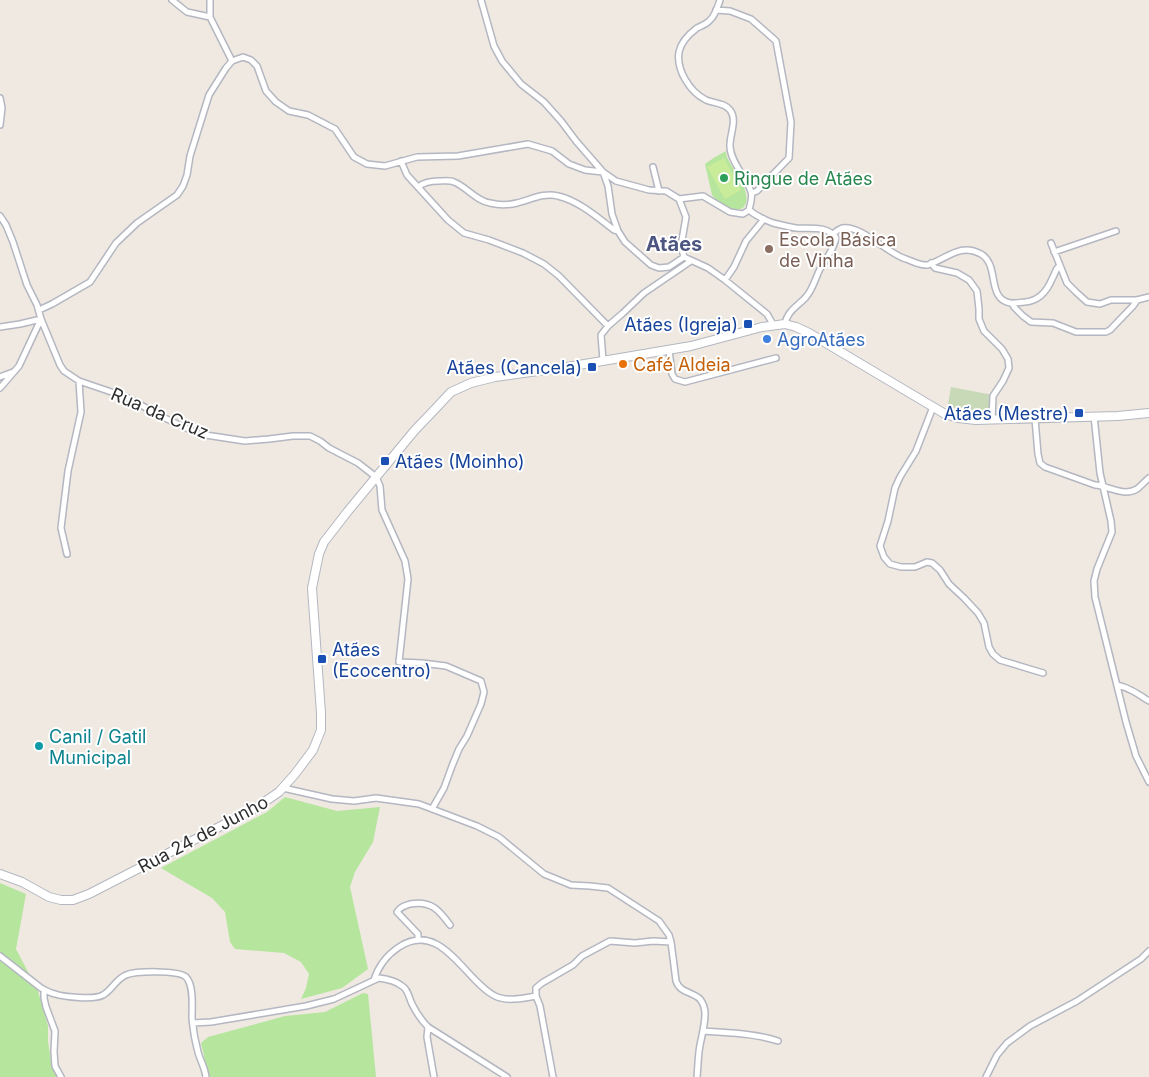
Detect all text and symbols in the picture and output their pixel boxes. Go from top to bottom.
place label: Ringue de Atães [734,168,873,189]
marker: Ringue de Atães [718,172,730,184]
place label: Escola Básica de Vinha [779,229,896,271]
district label: Atães [646,232,702,256]
marker: Escola Básica de Vinha [763,243,775,255]
place label: Atães (Igreja) [624,314,738,335]
marker: Atães (Igreja) [742,318,754,330]
place label: AgroAtães [777,329,865,350]
marker: AgroAtães [761,333,773,345]
place label: Café Aldeia [633,354,731,375]
place label: Atães (Cancela) [447,357,582,378]
marker: Café Aldeia [617,358,629,370]
marker: Atães (Cancela) [586,361,598,373]
street label: Rua da Cruz [108,383,212,443]
place label: Atães (Mestre) [944,403,1069,424]
marker: Atães (Mestre) [1073,407,1085,419]
place label: Atães (Moinho) [395,451,525,472]
marker: Atães (Moinho) [379,455,391,467]
place label: Atães (Ecocentro) [332,639,431,681]
marker: Atães (Ecocentro) [316,653,328,665]
place label: Canil / Gatil Municipal [49,726,146,768]
marker: Canil / Gatil Municipal [33,740,45,752]
street label: Rua 24 de Junho [134,791,272,877]

